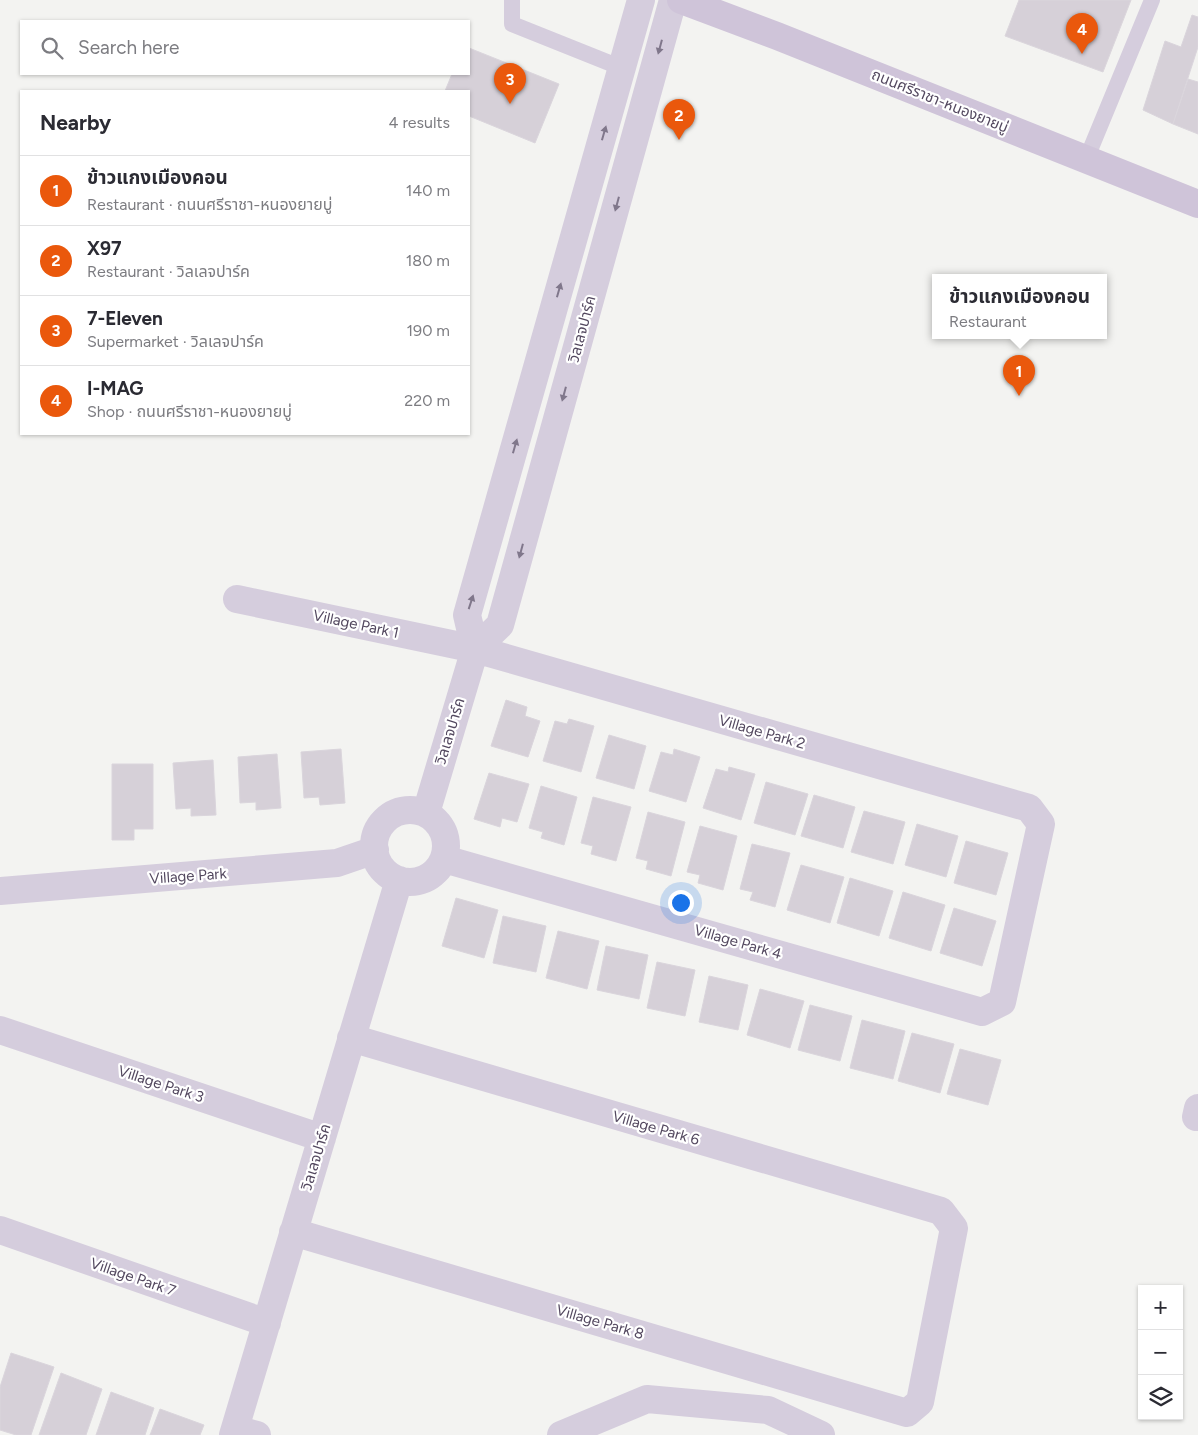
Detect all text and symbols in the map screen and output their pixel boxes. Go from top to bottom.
pin: 4 [1066,13,1098,54]
search box [20,20,470,75]
icon: search [38,34,66,62]
text: Search here [78,36,180,59]
one-way arrow [656,40,664,55]
pin: 3 [494,63,526,104]
street label: ถนนศรีราชา-หนองยายบู่ [869,65,1011,137]
pin: 2 [663,99,695,140]
text: Nearby [40,110,111,135]
text: 4 results [389,113,450,132]
one-way arrow [600,126,608,141]
text: ข้าวแกงเมืองคอน [87,166,228,189]
text: 1 [53,181,59,200]
text: 140 m [406,181,450,200]
text: Restaurant · ถนนศรีราชา-หนองยายบู่ [87,195,332,214]
one-way arrow [612,196,620,211]
text: X97 [87,237,122,260]
text: 2 [51,251,61,270]
text: 180 m [406,251,450,270]
text: Restaurant · วิลเลจปาร์ค [87,262,250,281]
popup [932,274,1107,339]
one-way arrow [556,282,564,297]
text: ข้าวแกงเมืองคอน [949,285,1090,308]
street label: วิลเลจปาร์ค [564,294,600,365]
text: 7-Eleven [87,307,163,330]
text: Restaurant [949,312,1027,331]
text: 3 [52,321,60,340]
text: 190 m [407,321,450,340]
text: Supermarket · วิลเลจปาร์ค [87,332,264,351]
pin: 1 [1003,355,1035,396]
text: I-MAG [87,377,144,400]
one-way arrow [560,386,568,401]
text: 4 [51,391,61,410]
text: 220 m [404,391,450,410]
text: Shop · ถนนศรีราชา-หนองยายบู่ [87,402,292,421]
one-way arrow [512,438,520,453]
one-way arrow [516,543,524,558]
one-way arrow [467,595,475,610]
street label: Village Park 1 [311,606,401,642]
street label: วิลเลจปาร์ค [431,696,469,767]
street label: Village Park 2 [717,711,807,753]
street label: Village Park [149,864,228,888]
your location [668,890,694,916]
street label: Village Park 4 [692,921,784,963]
street label: Village Park 3 [116,1062,206,1106]
street label: Village Park 6 [610,1107,702,1149]
street label: วิลเลจปาร์ค [297,1122,335,1193]
street label: Village Park 7 [88,1254,178,1300]
map controls [1138,1285,1183,1420]
button: + [1138,1285,1183,1330]
street label: Village Park 8 [554,1301,646,1343]
button: − [1138,1330,1183,1375]
button: layers [1138,1375,1183,1420]

